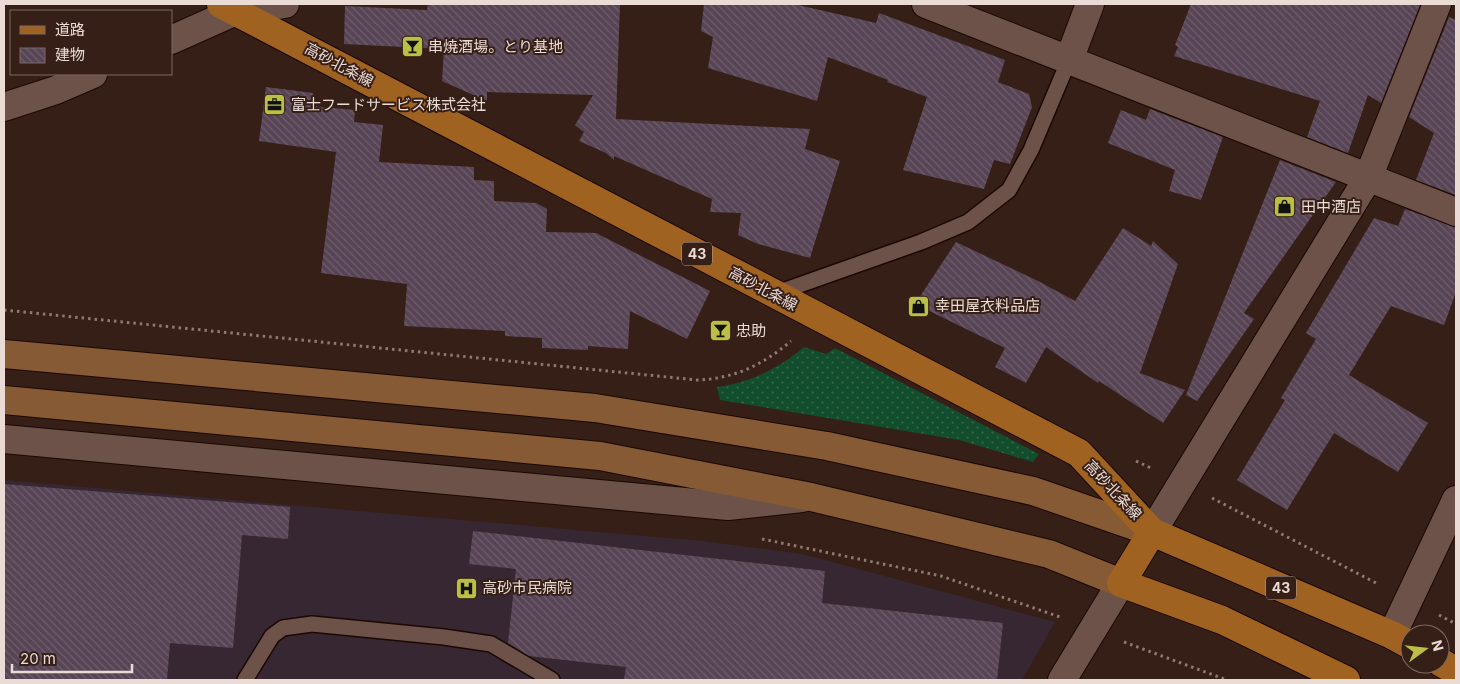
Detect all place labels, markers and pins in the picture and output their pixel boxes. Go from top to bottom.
bar icon: 串焼酒場。とり基地 [400,35,424,59]
place label: 串焼酒場。とり基地 [428,37,563,56]
office icon: 富士フードサービス株式会社 [263,93,287,117]
place label: 富士フードサービス株式会社 [291,95,486,114]
shop icon: 田中酒店 [1273,195,1297,219]
place label: 田中酒店 [1301,197,1361,216]
shop icon: 幸田屋衣料品店 [907,294,931,318]
place label: 幸田屋衣料品店 [935,296,1040,315]
bar icon: 忠助 [708,319,732,343]
place label: 忠助 [736,321,766,340]
hospital icon: 高砂市民病院 [454,576,478,600]
place label: 高砂市民病院 [482,578,572,597]

